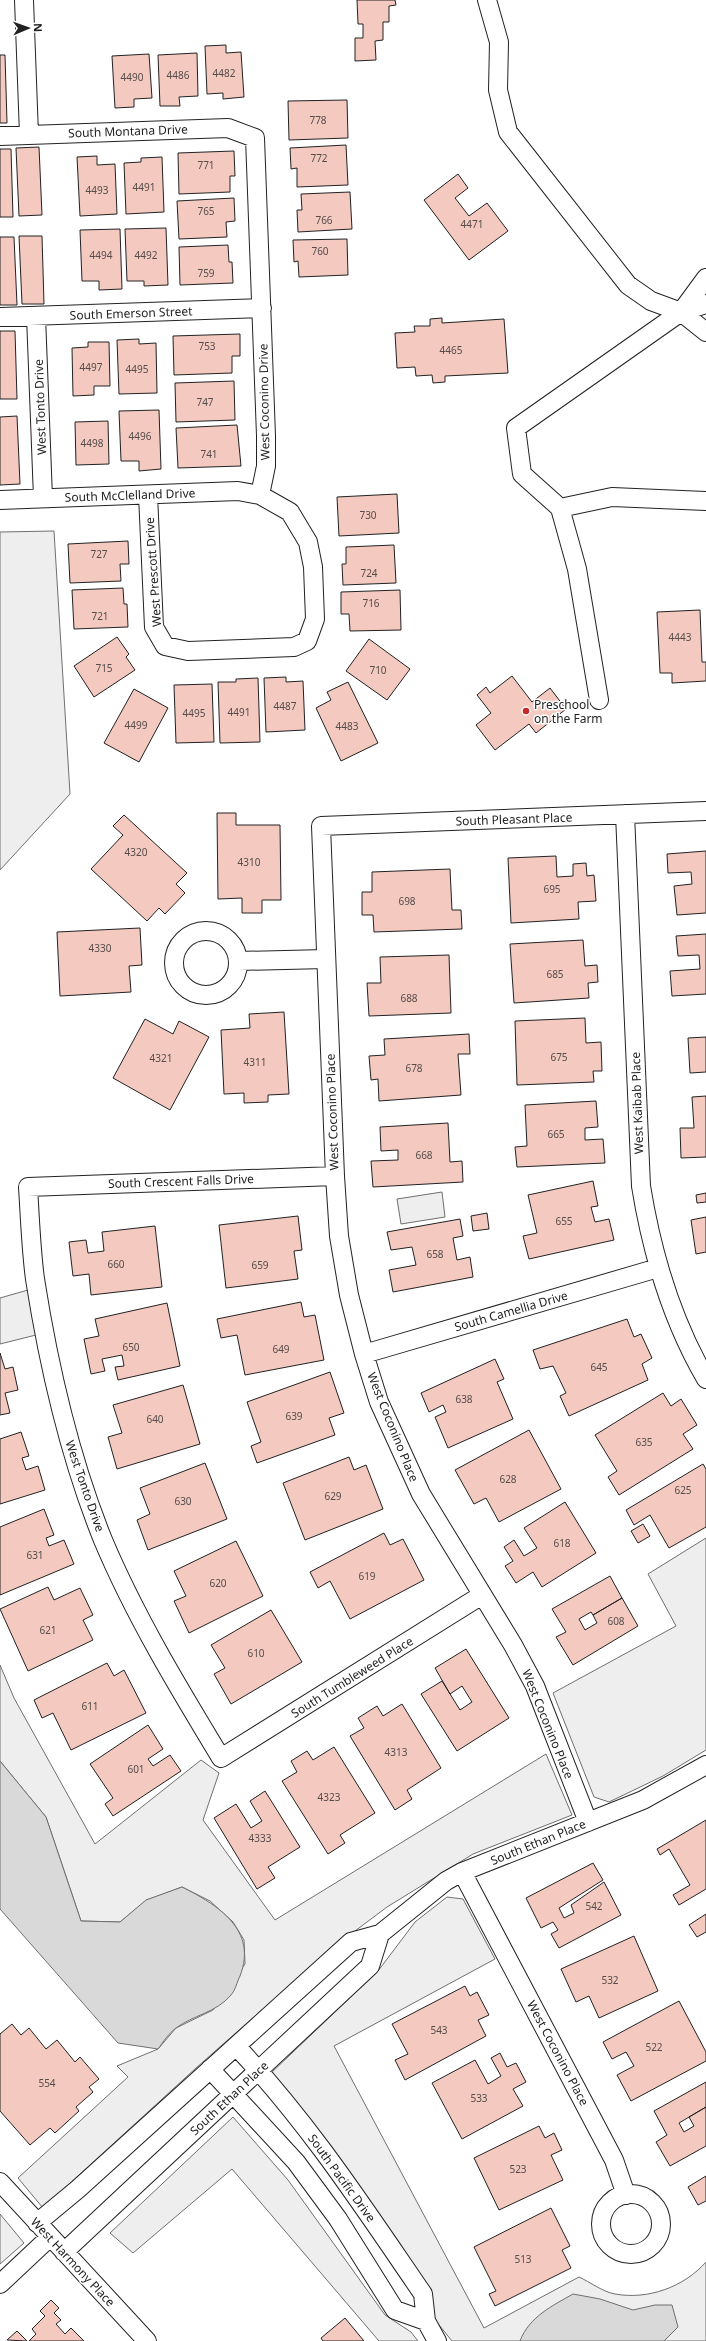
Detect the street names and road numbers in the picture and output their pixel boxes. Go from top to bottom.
street label: South Montana Drive [68,120,188,142]
street label: South Emerson Street [69,302,193,324]
street label: West Coconino Drive [254,343,274,461]
street label: West Tonto Drive [30,359,50,455]
street label: South McClelland Drive [64,484,196,506]
street label: West Prescott Drive [141,516,165,627]
street label: South Pleasant Place [455,808,573,830]
street label: West Kaibab Place [627,1051,647,1154]
street label: West Coconino Place [321,1053,343,1171]
street label: South Crescent Falls Drive [108,1170,255,1192]
street label: South Camellia Drive [452,1287,570,1335]
street label: West Coconino Place [363,1370,423,1484]
street label: West Tonto Drive [61,1438,109,1534]
street label: South Tumbleweed Place [288,1632,416,1722]
street label: West Coconino Place [518,1667,578,1781]
street label: South Ethan Place [488,1815,588,1869]
street label: West Coconino Place [523,1997,593,2109]
street label: South Ethan Place [186,2057,272,2139]
street label: South Pacific Drive [304,2131,380,2226]
street label: West Harmony Place [27,2214,119,2310]

